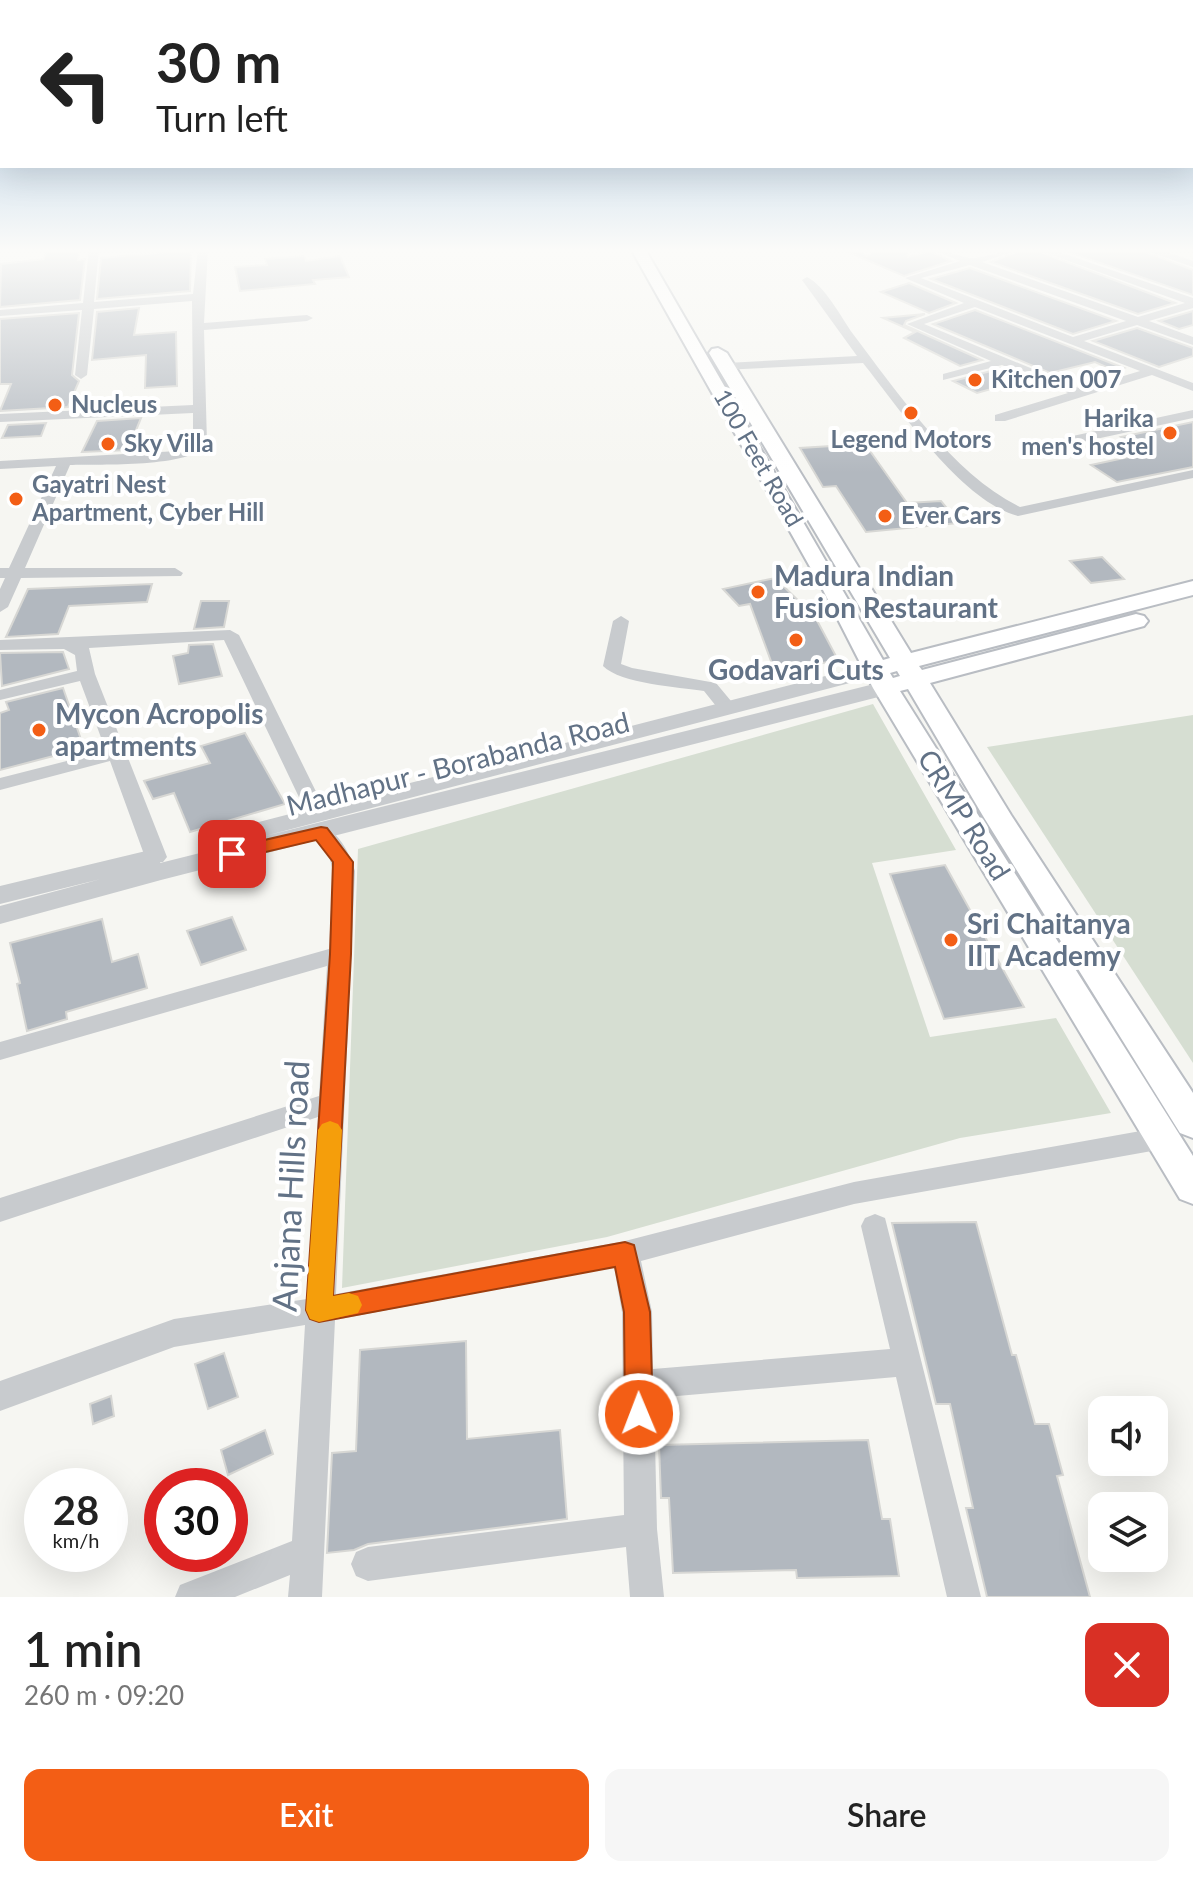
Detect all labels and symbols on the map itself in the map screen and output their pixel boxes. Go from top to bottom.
place label: Kitchen 007 [991,364,1122,393]
marker: Kitchen 007 [966,371,984,389]
street label: 100 Feet Road [708,383,810,531]
place label: Nucleus [71,389,157,418]
marker: Nucleus [46,396,64,414]
place label: Harika men's hostel [1021,403,1154,460]
marker: Legend Motors [902,404,920,422]
place label: Legend Motors [831,424,991,453]
marker: Harika men's hostel [1161,424,1179,442]
place label: Sky Villa [124,428,214,457]
marker: Sky Villa [99,435,117,453]
place label: Gayatri Nest Apartment, Cyber Hill [31,469,264,526]
marker: Gayatri Nest Apartment, Cyber Hill [7,490,25,508]
place label: Ever Cars [901,500,1001,529]
marker: Ever Cars [876,507,894,525]
place label: Madura Indian Fusion Restaurant [774,558,999,624]
marker: Madura Indian Fusion Restaurant [749,583,767,601]
marker: Godavari Cuts [787,631,805,649]
place label: Godavari Cuts [708,652,884,686]
place label: Mycon Acropolis apartments [55,696,264,762]
street label: Madhapur - Borabanda Road [283,704,633,822]
marker: Mycon Acropolis apartments [30,721,48,739]
street label: CRMP Road [911,743,1018,886]
pin [198,820,266,888]
place label: Sri Chaitanya IIT Academy [967,906,1131,972]
marker: Sri Chaitanya IIT Academy [942,931,960,949]
street label: Anjana Hills road [262,1059,317,1313]
position arrow [597,1372,681,1456]
speed limit sign: 30 [144,1468,248,1572]

